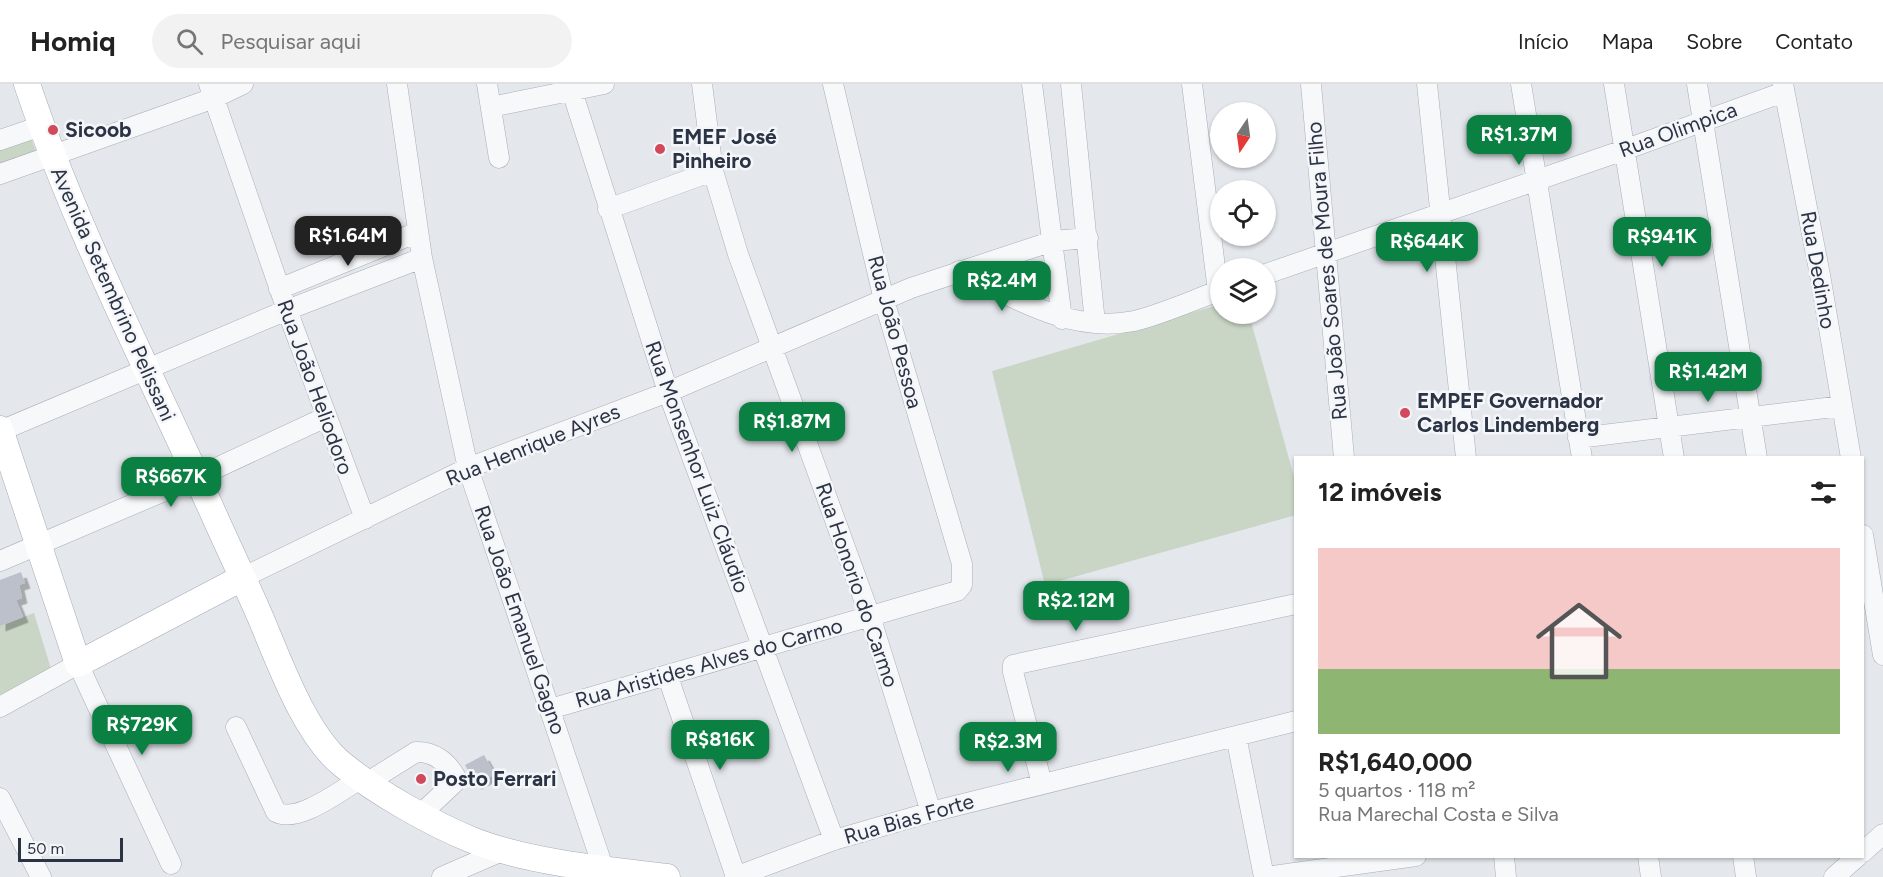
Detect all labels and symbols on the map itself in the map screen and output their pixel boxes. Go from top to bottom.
street label: Rua Olimpica [1615,97,1740,162]
north arrow [1210,102,1276,168]
pin: R$1.37M [1464,115,1574,166]
place label: Sicoob [65,117,132,142]
street label: Rua João Soares de Moura Filho [1301,121,1352,421]
marker: Sicoob [46,123,60,137]
place label: EMEF José Pinheiro [672,124,777,173]
marker: EMEF José Pinheiro [653,142,667,156]
street label: Avenida Setembrino Pelissani [46,163,181,425]
street label: Rua Dedinho [1796,209,1841,331]
pin: R$1.64M [293,216,403,267]
pin: R$941K [1613,217,1711,268]
pin: R$644K [1378,222,1476,273]
street label: Rua João Pessoa [863,252,928,411]
pin: R$2.4M [953,261,1051,312]
street label: Rua João Heliodoro [272,296,359,478]
street label: Rua Monsenhor Luiz Cláudio [640,338,755,596]
pin: R$1.42M [1653,352,1763,403]
place label: EMPEF Governador Carlos Lindemberg [1417,388,1603,437]
street label: Rua Henrique Ayres [442,398,624,491]
pin: R$1.87M [737,402,847,453]
marker: EMPEF Governador Carlos Lindemberg [1398,406,1412,420]
pin: R$667K [122,457,220,508]
street label: Rua Honorio do Carmo [811,479,904,690]
street label: Rua João Emanuel Gagno [470,502,571,738]
pin: R$2.12M [1021,581,1131,632]
street label: Rua Aristides Alves do Carmo [572,612,845,713]
pin: R$729K [93,705,191,756]
pin: R$816K [671,720,769,771]
pin: R$2.3M [959,722,1057,773]
place label: Posto Ferrari [433,766,557,791]
marker: Posto Ferrari [414,772,428,786]
street label: Rua Bias Forte [841,788,977,849]
scale bar [18,835,123,862]

